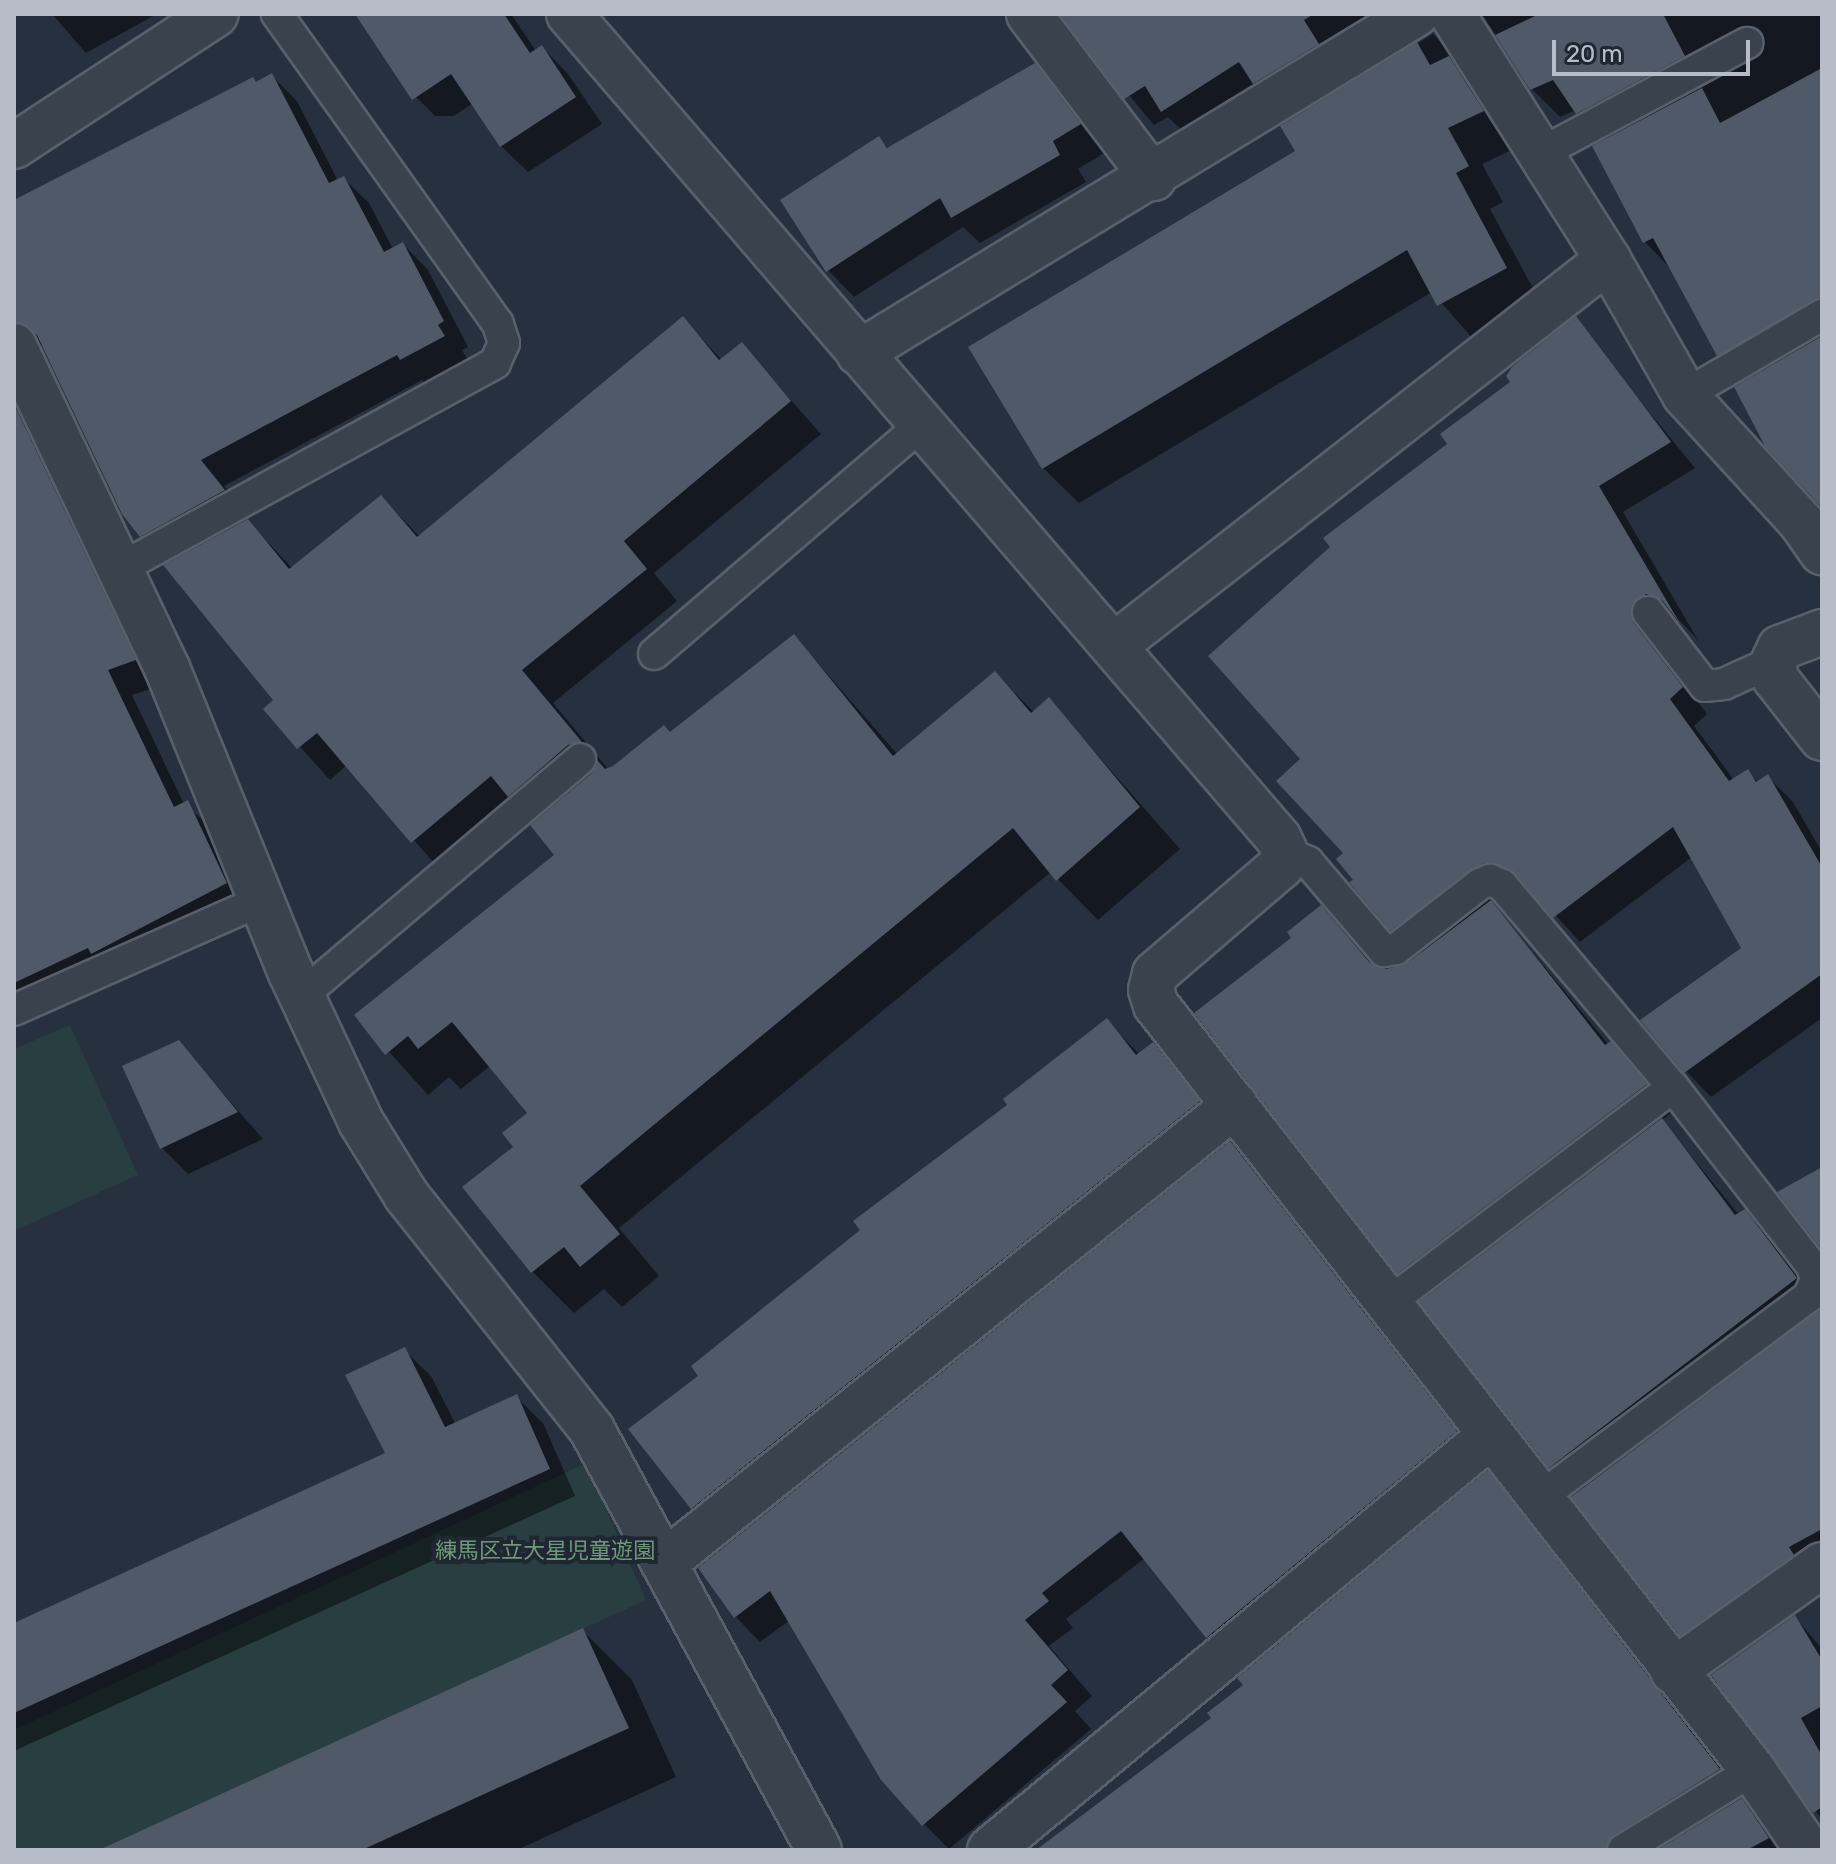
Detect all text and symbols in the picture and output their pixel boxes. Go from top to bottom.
scale bar [1556,24,1754,74]
text: 20 m [1566,40,1623,68]
park label: 練馬区立大星児童遊園 [435,1538,655,1564]

